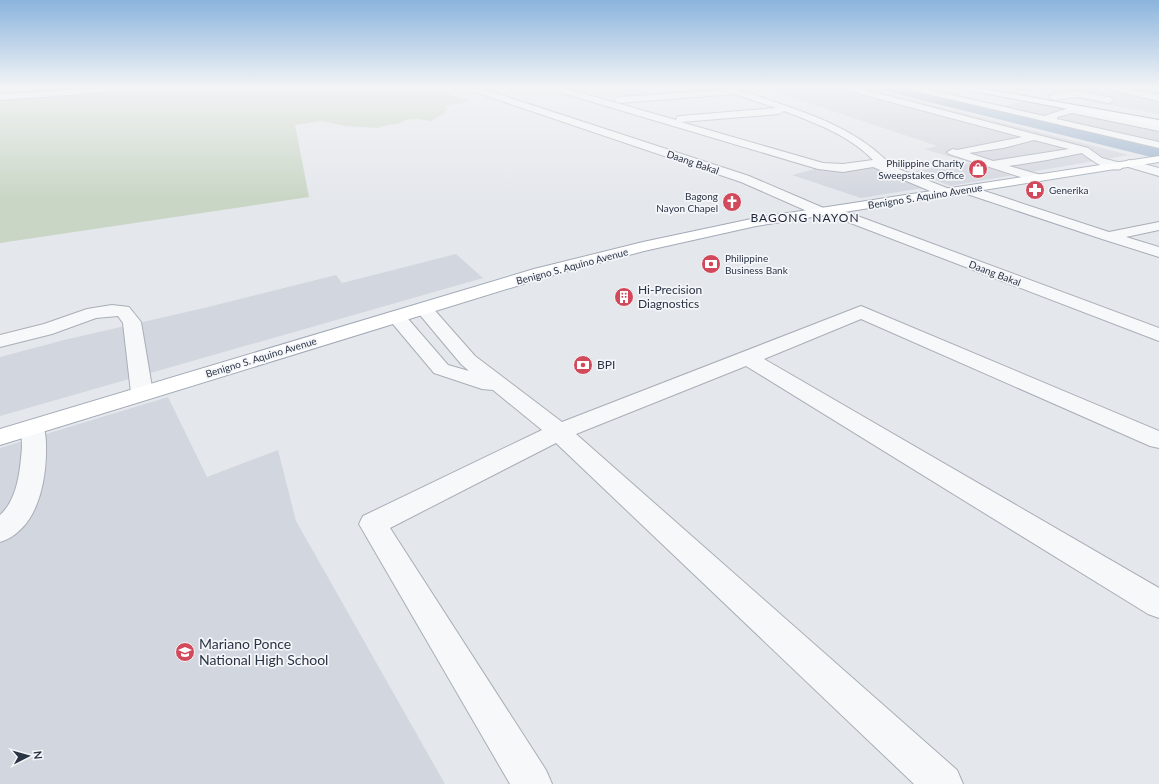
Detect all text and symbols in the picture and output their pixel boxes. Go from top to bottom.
street label: Daang Bakal [665,147,721,177]
place label: Philippine Charity Sweepstakes Office [878,157,965,181]
shop icon: Philippine Charity Sweepstakes Office [967,158,989,180]
pharmacy icon: Generika [1024,179,1046,201]
street label: Benigno S. Aquino Avenue [867,181,983,211]
place label: Generika [1049,184,1089,196]
place label: Bagong Nayon Chapel [656,190,718,214]
church icon: Bagong Nayon Chapel [721,191,743,213]
district label: BAGONG NAYON [750,210,860,225]
street label: Benigno S. Aquino Avenue [515,245,629,287]
place label: Philippine Business Bank [725,252,789,276]
bank icon: Philippine Business Bank [700,253,722,275]
street label: Daang Bakal [967,258,1023,288]
place label: Hi-Precision Diagnostics [638,282,702,311]
building icon: Hi-Precision Diagnostics [613,286,635,308]
street label: Benigno S. Aquino Avenue [204,334,318,380]
bank icon: BPI [572,354,594,376]
place label: BPI [597,357,615,372]
place label: Mariano Ponce National High School [199,635,328,668]
school or university icon: Mariano Ponce National High School [174,641,196,663]
north arrow [8,736,48,776]
text: N [32,750,45,760]

